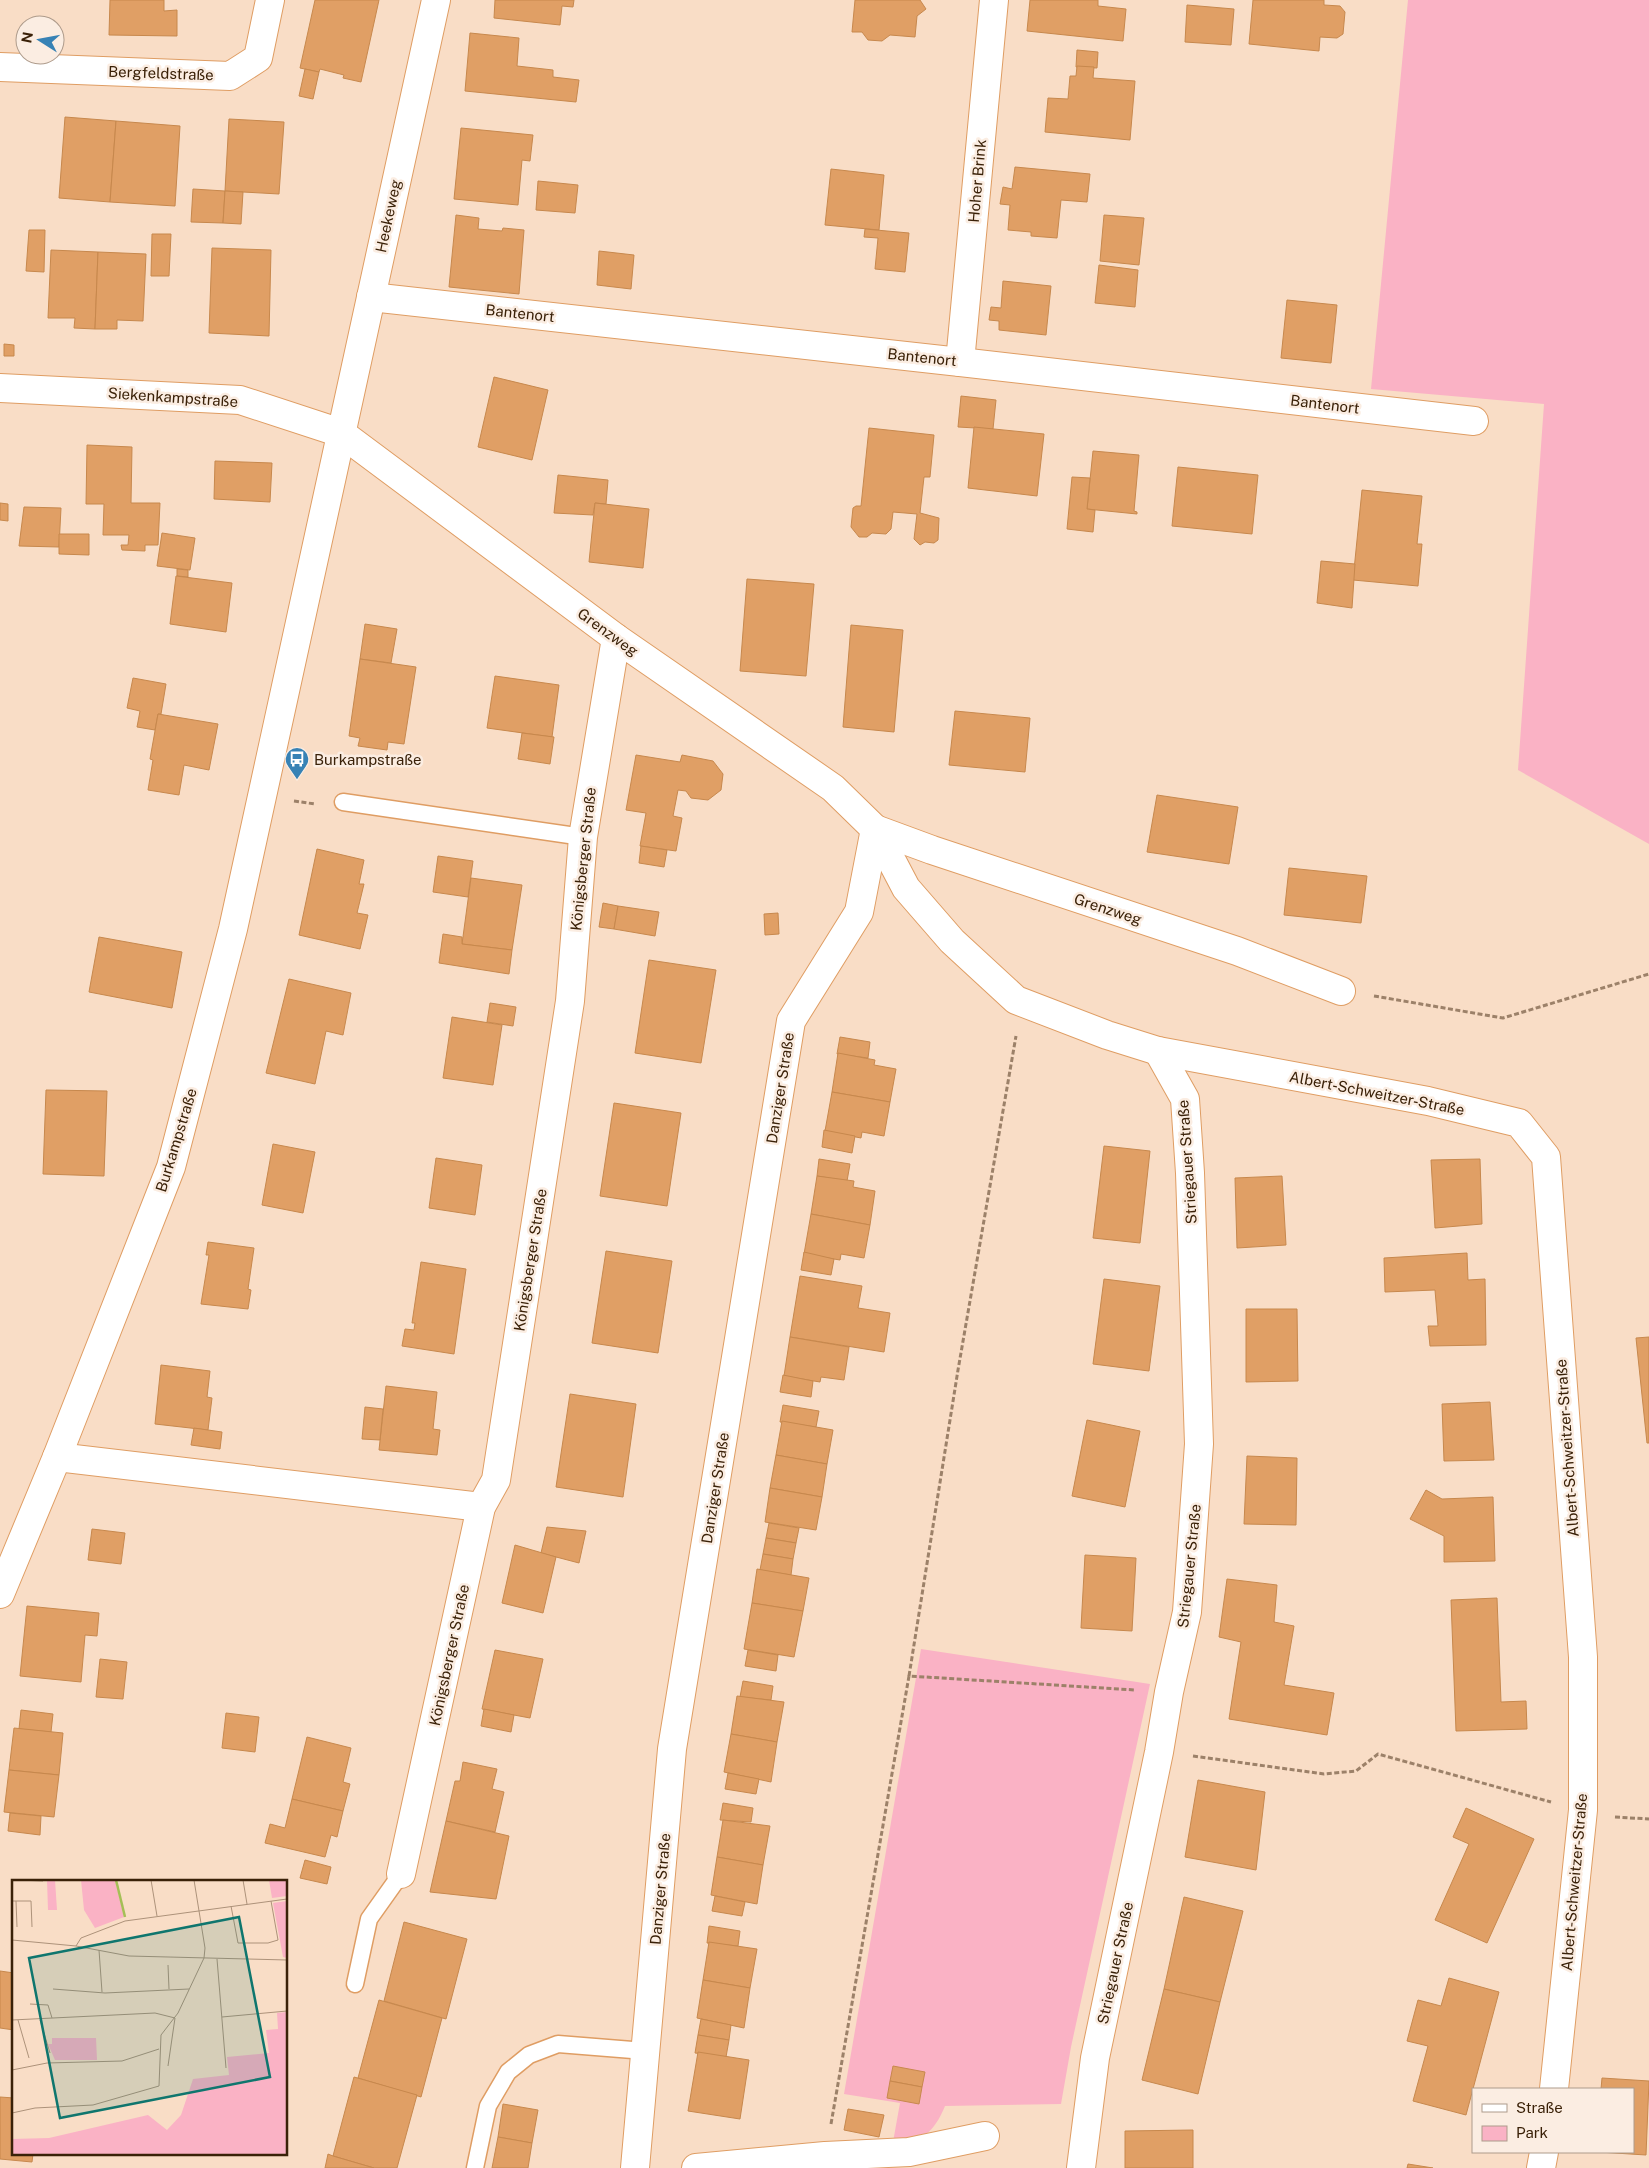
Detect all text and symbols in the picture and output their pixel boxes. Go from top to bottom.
north arrow [15,15,65,65]
text: N [18,31,36,44]
street label: Bergfeldstraße [108,63,214,83]
street label: Hoher Brink [965,139,989,223]
street label: Heekeweg [372,178,404,254]
street label: Bantenort [485,301,556,325]
street label: Bantenort [887,345,958,369]
street label: Siekenkampstraße [107,384,239,410]
street label: Bantenort [1290,391,1361,417]
street label: Grenzweg [575,604,641,660]
bus stop icon: Burkampstraße [284,746,310,780]
place label: Burkampstraße [314,751,422,768]
street label: Königsberger Straße [567,786,599,932]
street label: Grenzweg [1072,890,1144,928]
street label: Danziger Straße [763,1031,797,1145]
street label: Albert-Schweitzer-Straße [1288,1068,1466,1118]
street label: Burkampstraße [152,1086,200,1194]
street label: Striegauer Straße [1174,1099,1200,1225]
street label: Königsberger Straße [510,1187,550,1333]
street label: Albert-Schweitzer-Straße [1552,1359,1582,1537]
street label: Danziger Straße [698,1431,732,1545]
street label: Striegauer Straße [1174,1503,1204,1629]
street label: Königsberger Straße [426,1583,472,1727]
street label: Albert-Schweitzer-Straße [1558,1793,1590,1971]
street label: Danziger Straße [647,1832,673,1946]
inset map [12,1880,288,2156]
street label: Striegauer Straße [1094,1900,1136,2026]
legend [1472,2088,1634,2153]
text: Straße [1516,2099,1563,2116]
text: Park [1516,2124,1548,2141]

